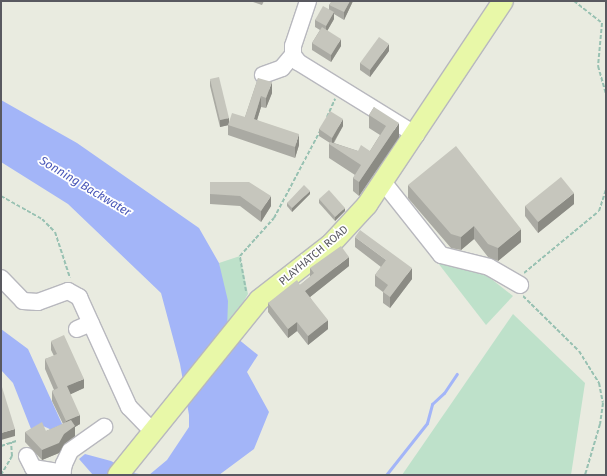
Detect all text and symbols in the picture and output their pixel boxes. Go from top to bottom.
water label: Sonning Backwater [37,154,133,220]
street label: PLAYHATCH ROAD [277,223,351,289]

